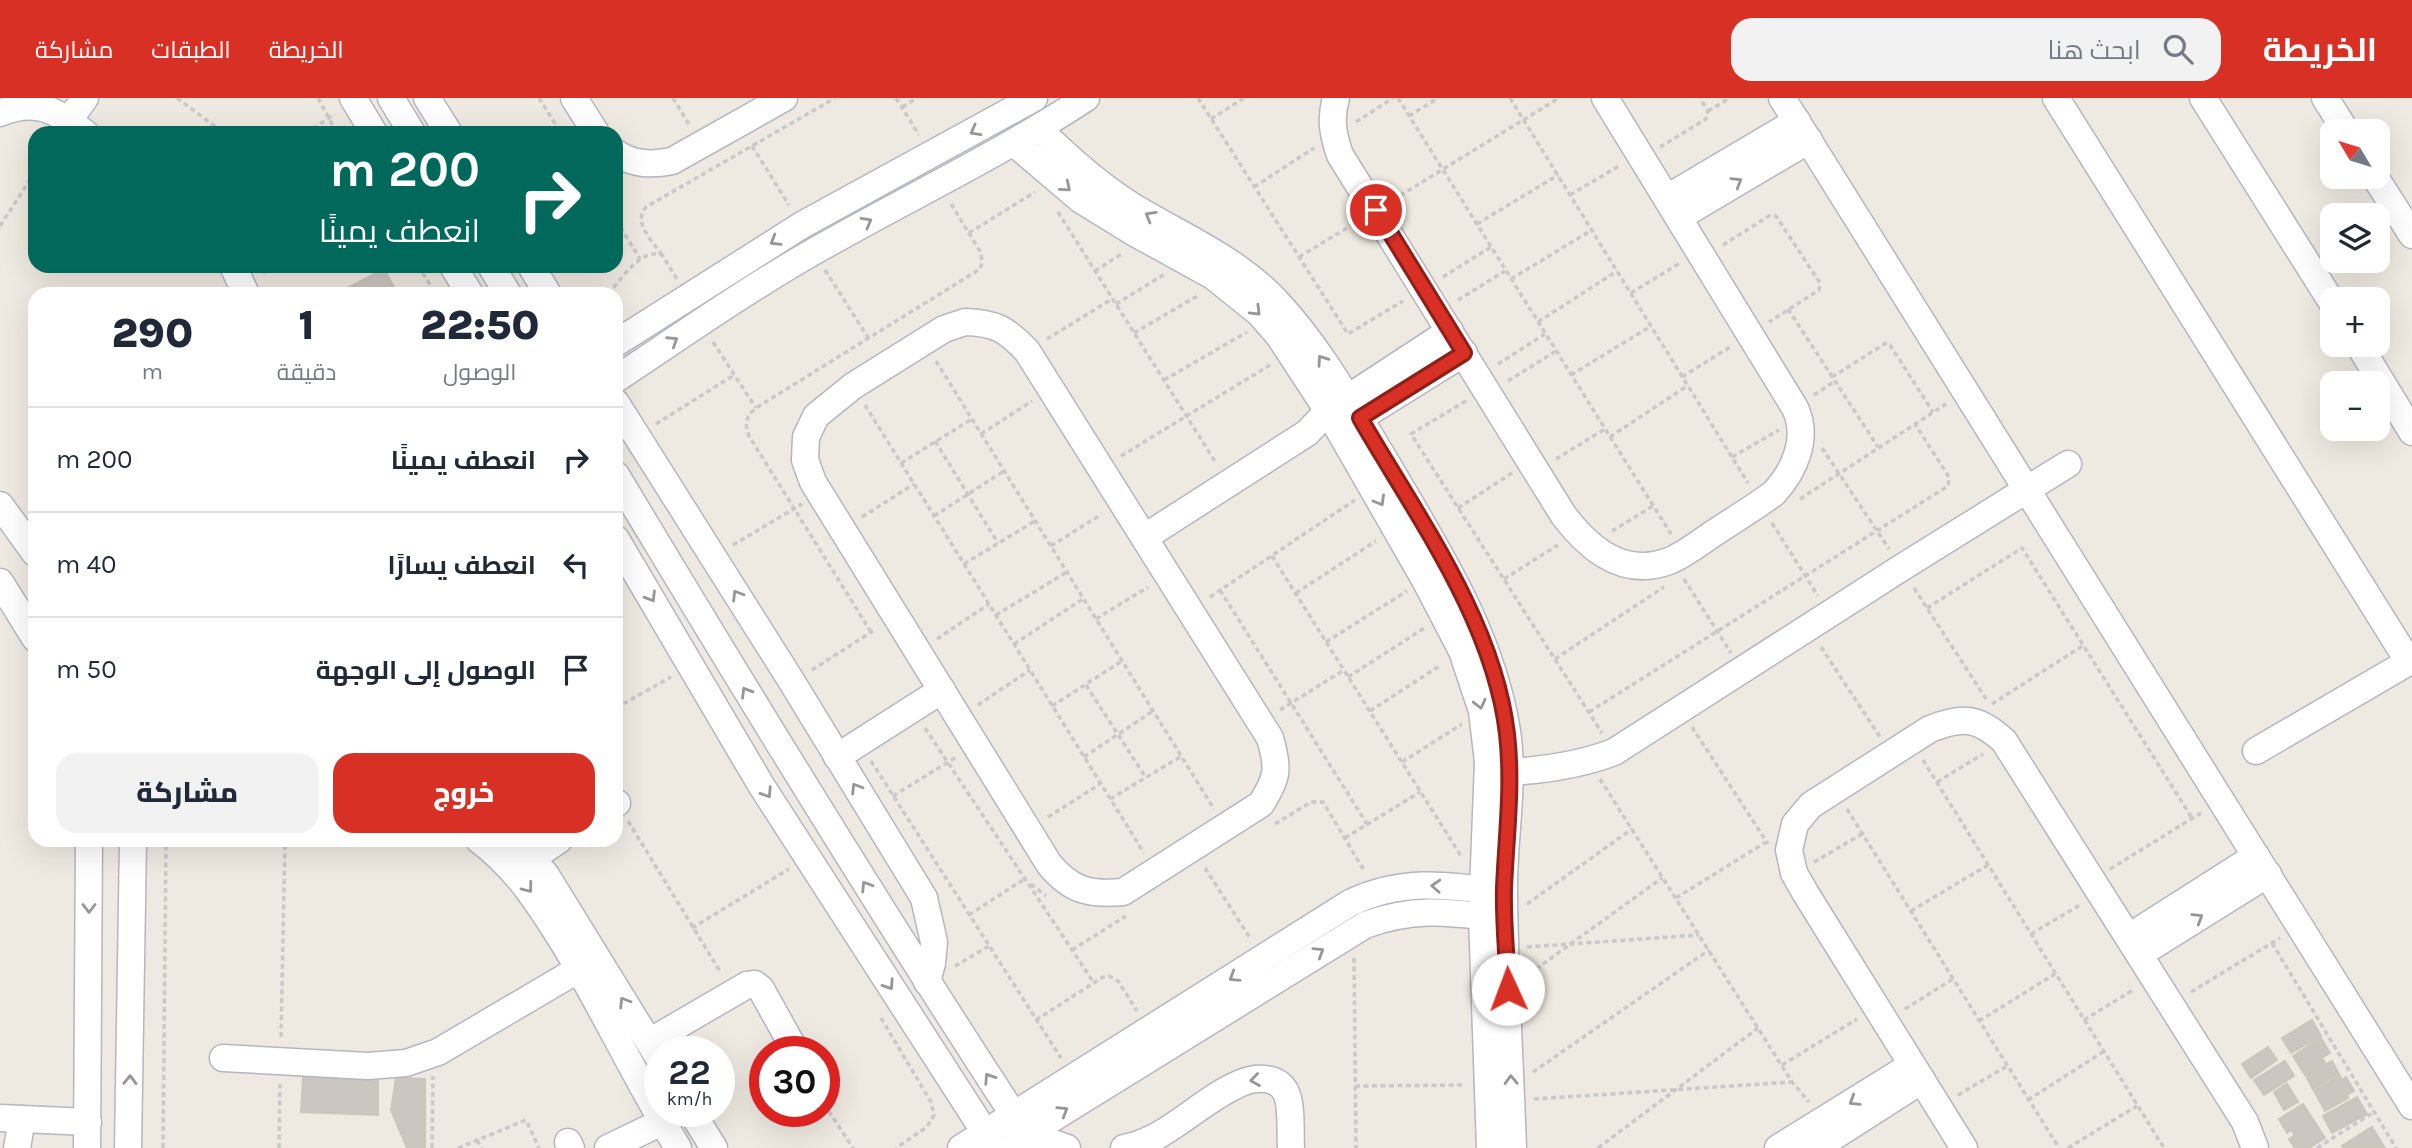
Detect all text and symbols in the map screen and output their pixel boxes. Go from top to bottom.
search box [1731,18,2221,81]
icon: search [2159,30,2197,68]
text: الخريطة [2263,31,2377,69]
text: ابحث هنا [2048,35,2141,66]
text: مشاركة [35,36,113,64]
text: الطبقات [151,36,231,64]
text: الخريطة [269,36,344,64]
north arrow [2320,119,2390,189]
map controls [2320,119,2390,441]
one-way arrow [970,123,982,136]
text: 200 m [329,141,480,198]
icon: right [504,154,595,245]
one-way arrow [1730,178,1743,191]
one-way arrow [1058,179,1071,191]
pin [1346,180,1406,240]
icon: arrive [1357,191,1395,229]
button: layers [2320,203,2390,273]
one-way arrow [1145,211,1158,224]
text: انعطف يمينًا [319,213,480,250]
one-way arrow [859,217,872,230]
one-way arrow [770,233,783,246]
button: + [2320,287,2390,357]
text: 1 [299,300,315,350]
text: 22:50 [420,300,540,350]
one-way arrow [1248,303,1260,315]
text: 290 [111,308,193,358]
one-way arrow [665,337,678,349]
one-way arrow [1317,355,1330,368]
text: m [142,358,163,385]
text: دقيقة [277,359,336,386]
text: الوصول [443,359,516,386]
button: − [2320,371,2390,441]
icon: right [557,441,595,479]
text: 200 m [56,444,132,475]
text: انعطف يمينًا [391,445,536,476]
one-way arrow [1372,494,1385,507]
icon: left [557,546,595,584]
text: 40 m [56,549,116,580]
text: انعطف يسارًا [388,550,536,581]
one-way arrow [732,589,745,602]
one-way arrow [642,590,655,603]
icon: arrive [557,651,595,689]
text: 50 m [56,654,117,685]
text: الوصول إلى الوجهة [316,655,536,686]
one-way arrow [742,687,755,700]
one-way arrow [1472,698,1486,710]
button: مشاركة [56,753,319,833]
button: خروج [333,753,595,833]
one-way arrow [852,783,865,796]
one-way arrow [758,785,771,798]
one-way arrow [1430,878,1441,893]
one-way arrow [519,880,532,892]
one-way arrow [862,880,875,893]
one-way arrow [81,903,97,914]
one-way arrow [2190,913,2203,926]
one-way arrow [1311,948,1324,961]
position arrow [1471,952,1545,1026]
one-way arrow [1228,969,1241,982]
one-way arrow [881,977,894,990]
one-way arrow [619,996,632,1009]
speed limit sign: 30 [749,1036,840,1127]
text: 22 [668,1052,711,1093]
one-way arrow [984,1072,997,1085]
one-way arrow [1249,1073,1261,1088]
one-way arrow [122,1074,137,1085]
one-way arrow [1503,1074,1518,1085]
text: km/h [667,1088,712,1110]
one-way arrow [1849,1092,1862,1105]
one-way arrow [1056,1107,1069,1120]

